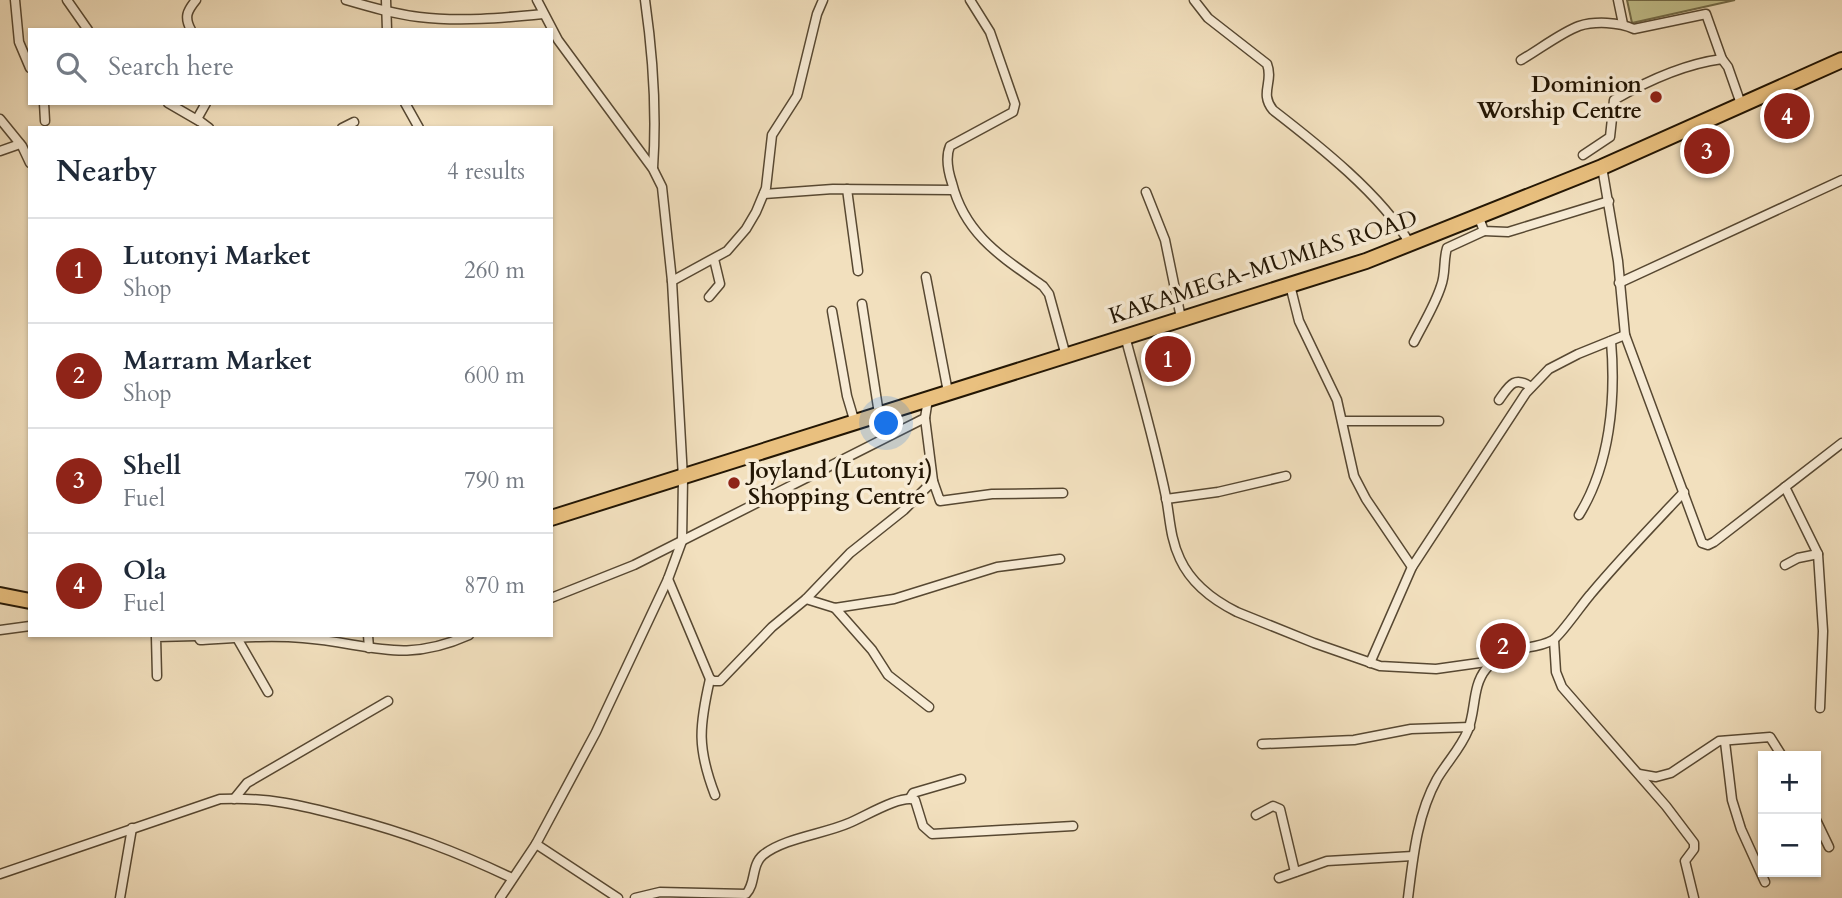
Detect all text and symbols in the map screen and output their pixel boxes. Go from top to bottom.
search box [28,28,553,105]
icon: search [52,48,90,86]
text: Search here [108,49,234,84]
place label: Dominion Worship Centre [1476,69,1642,126]
marker: Dominion Worship Centre [1648,89,1664,105]
pin: 4 [1764,90,1810,142]
pin: 3 [1684,125,1730,177]
text: Nearby [56,151,157,192]
text: 4 results [447,156,525,187]
street label: KAKAMEGA-MUMIAS ROAD [1105,202,1421,332]
text: Lutonyi Market [123,238,310,273]
text: 1 [73,255,85,286]
text: 260 m [464,255,525,286]
text: Shop [123,273,172,304]
pin: 1 [1145,333,1191,385]
text: Marram Market [123,343,311,378]
text: 2 [73,360,85,391]
text: 600 m [464,360,525,391]
text: Shop [123,378,172,409]
your location [869,406,903,440]
text: Shell [123,448,181,483]
place label: Joyland (Lutonyi) Shopping Centre [745,455,933,512]
text: 3 [73,465,85,496]
text: 790 m [464,465,525,496]
marker: Joyland (Lutonyi) Shopping Centre [726,475,742,491]
text: Fuel [123,483,165,514]
text: Ola [123,553,167,588]
text: 4 [73,570,85,601]
text: 870 m [464,570,525,601]
text: Fuel [123,588,165,619]
pin: 2 [1480,620,1526,672]
map controls [1758,751,1821,877]
button: + [1758,751,1821,814]
button: − [1758,814,1821,877]

